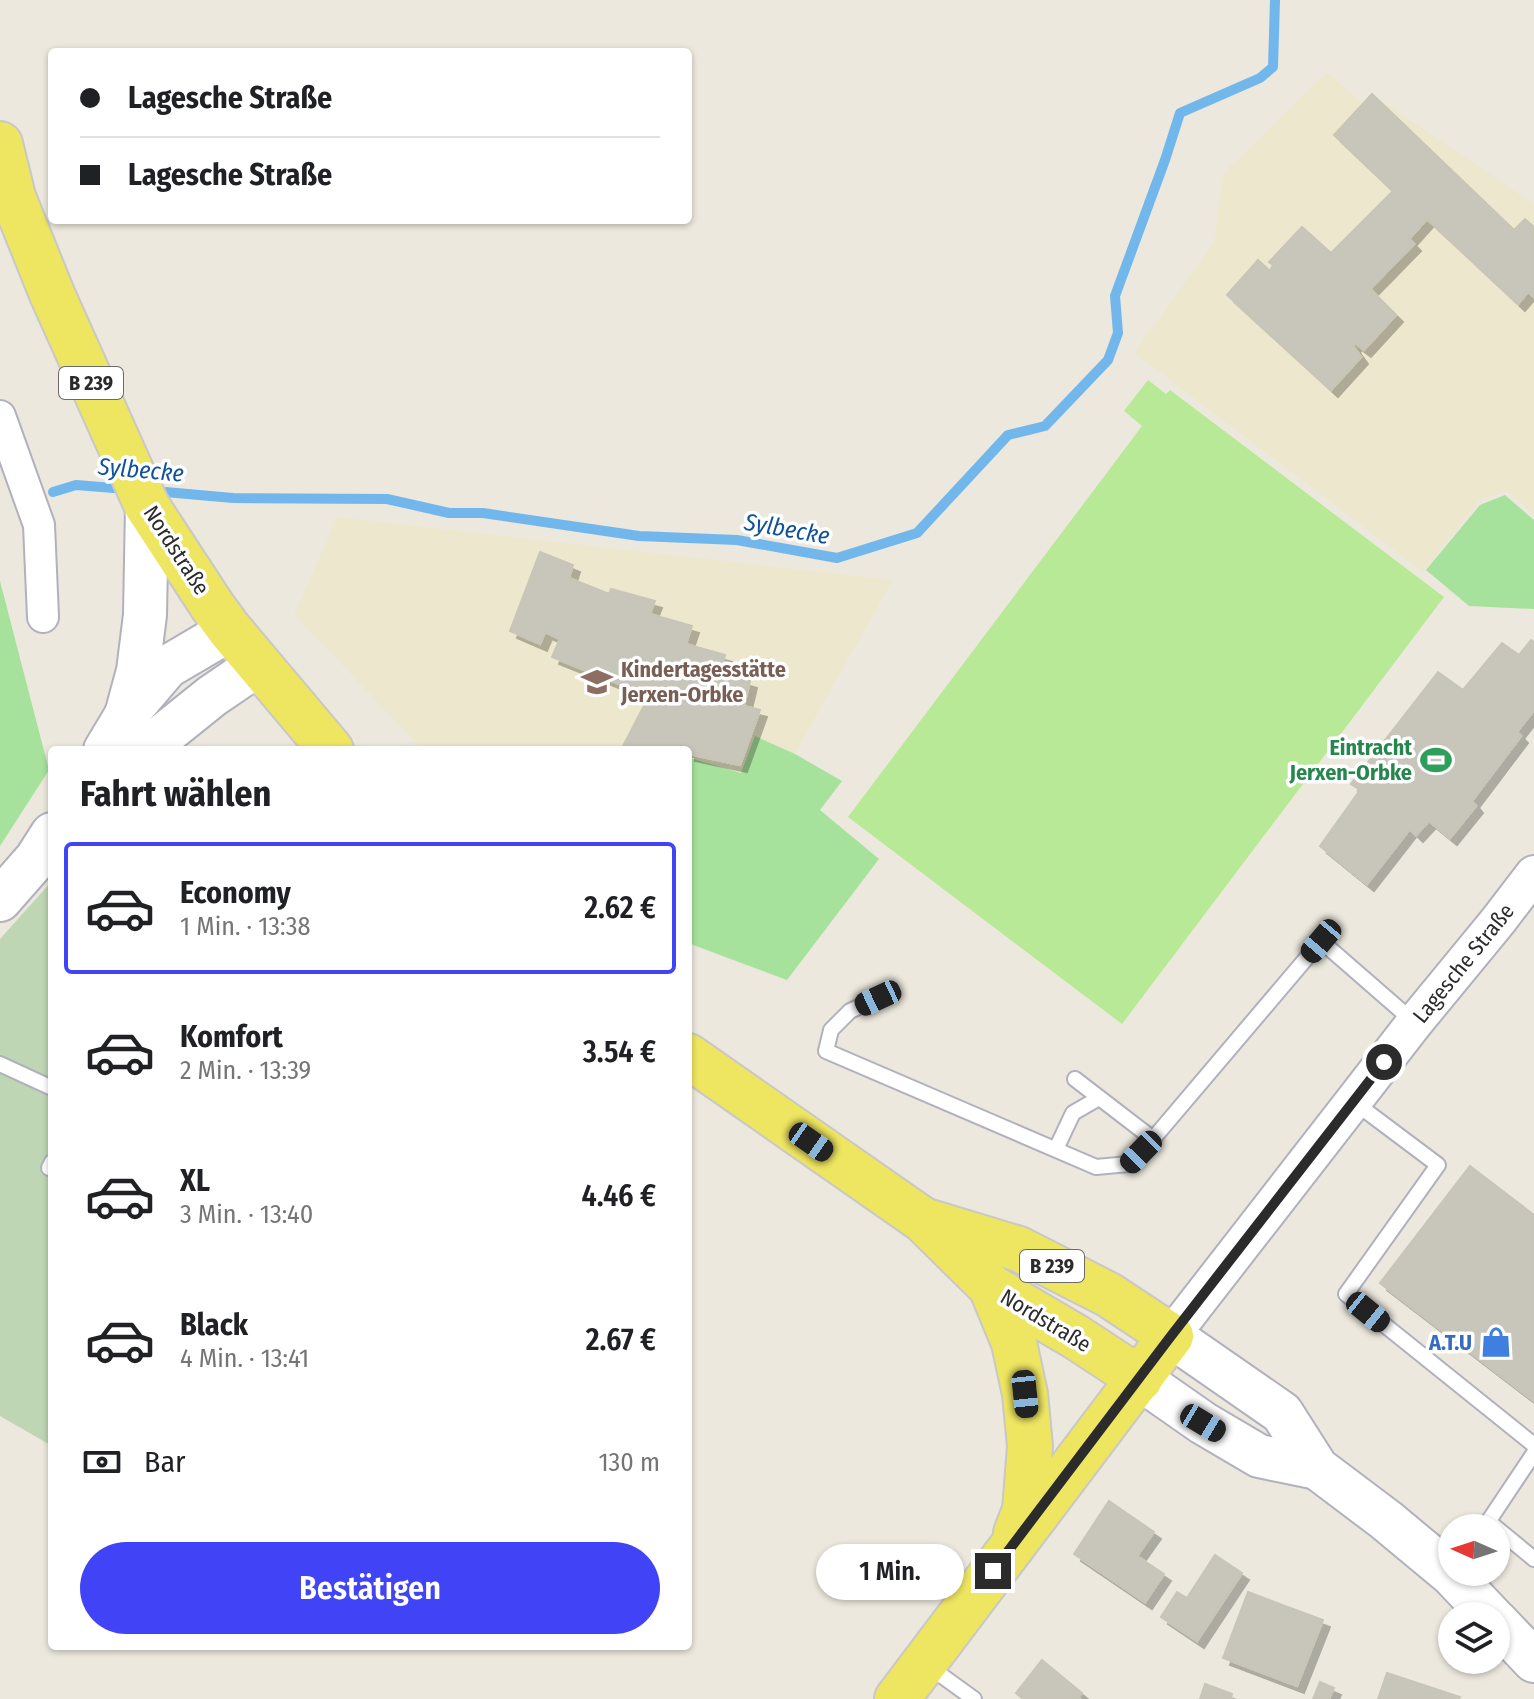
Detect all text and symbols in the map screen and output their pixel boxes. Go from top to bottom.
text: Lagesche Straße [128,80,332,116]
text: Lagesche Straße [128,157,332,193]
road number: B 239 [59,367,123,399]
water label: Sylbecke [96,452,185,488]
street label: Nordstraße [138,501,215,600]
water label: Sylbecke [741,508,832,550]
place label: Kindertagesstätte Jerxen-Orbke [620,656,786,708]
school or university icon: Kindertagesstätte Jerxen-Orbke [580,665,614,699]
place label: Eintracht Jerxen-Orbke [1289,734,1412,786]
sports icon: Eintracht Jerxen-Orbke [1419,743,1453,777]
text: Fahrt wählen [80,772,271,816]
icon: car [84,872,156,944]
text: Economy [180,875,291,911]
text: 2.62 € [584,890,656,926]
street label: Lagesche Straße [1407,898,1520,1029]
text: 1 Min. · 13:38 [180,911,311,942]
car [1296,915,1346,967]
car [851,977,905,1019]
icon: car [84,1016,156,1088]
text: Komfort [180,1019,283,1055]
text: 3.54 € [583,1034,656,1070]
route start [1366,1044,1402,1080]
text: 2 Min. · 13:39 [180,1055,311,1086]
car [784,1118,838,1166]
car [1116,1126,1166,1178]
icon: car [84,1160,156,1232]
text: XL [180,1163,210,1199]
text: 4.46 € [582,1178,656,1214]
text: 3 Min. · 13:40 [180,1199,313,1230]
road number: B 239 [1020,1250,1084,1282]
street label: Nordstraße [996,1283,1096,1358]
car [1342,1288,1394,1336]
icon: car [84,1304,156,1376]
text: Black [180,1307,248,1343]
text: 2.67 € [586,1322,656,1358]
shop icon: A.T.U [1479,1325,1513,1359]
place label: A.T.U [1428,1329,1472,1356]
text: 4 Min. · 13:41 [180,1343,309,1374]
car [1011,1369,1039,1419]
car [1176,1400,1230,1446]
icon: cash [80,1440,124,1484]
text: Bar [144,1444,186,1480]
text: 130 m [598,1447,660,1478]
north arrow [1438,1514,1510,1586]
map controls [1438,1514,1510,1674]
button: Bestätigen [80,1542,660,1634]
callout: 1 Min. [817,1543,965,1599]
route end [975,1553,1011,1589]
text: 1 Min. [859,1556,921,1587]
button: layers [1438,1602,1510,1674]

